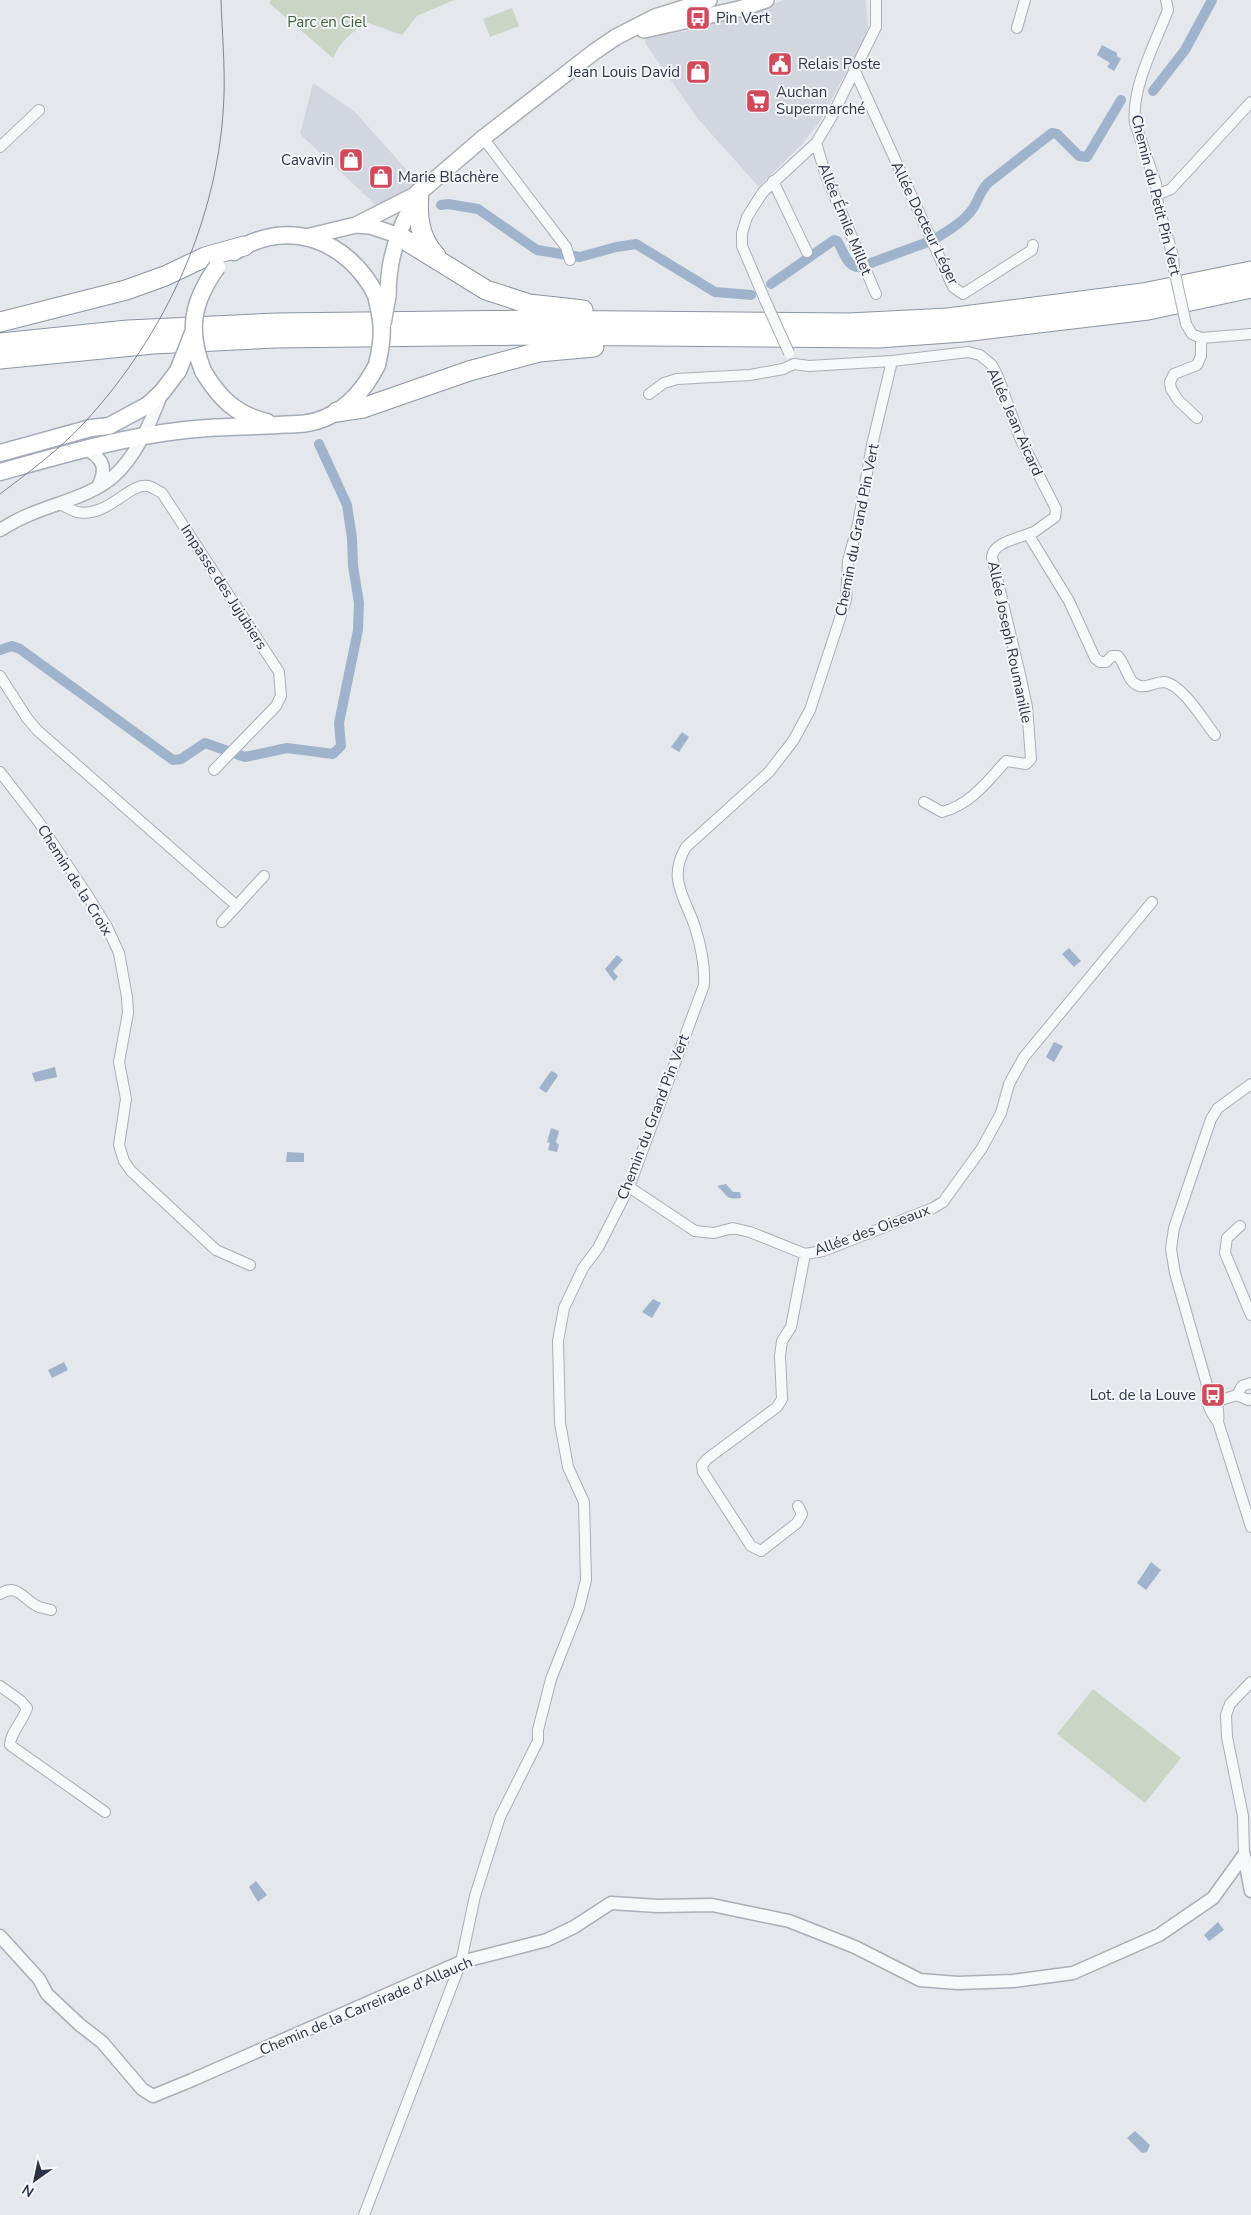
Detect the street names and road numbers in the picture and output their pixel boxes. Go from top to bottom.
street label: Chemin du Petit Pin Vert [1126,112,1186,278]
street label: Allée Docteur Léger [886,158,964,289]
street label: Allée Émile Millet [813,160,877,279]
street label: Allée Jean Aicard [982,365,1048,479]
street label: Chemin du Grand Pin Vert [830,441,884,618]
street label: Impasse des Jujubiers [176,521,272,653]
street label: Allée Joseph Roumanille [983,559,1037,725]
street label: Chemin de la Croix [33,821,117,939]
street label: Chemin du Grand Pin Vert [612,1031,694,1202]
street label: Allée des Oiseaux [811,1200,933,1260]
street label: Chemin de la Carreirade d'Allauch [256,1952,476,2060]

